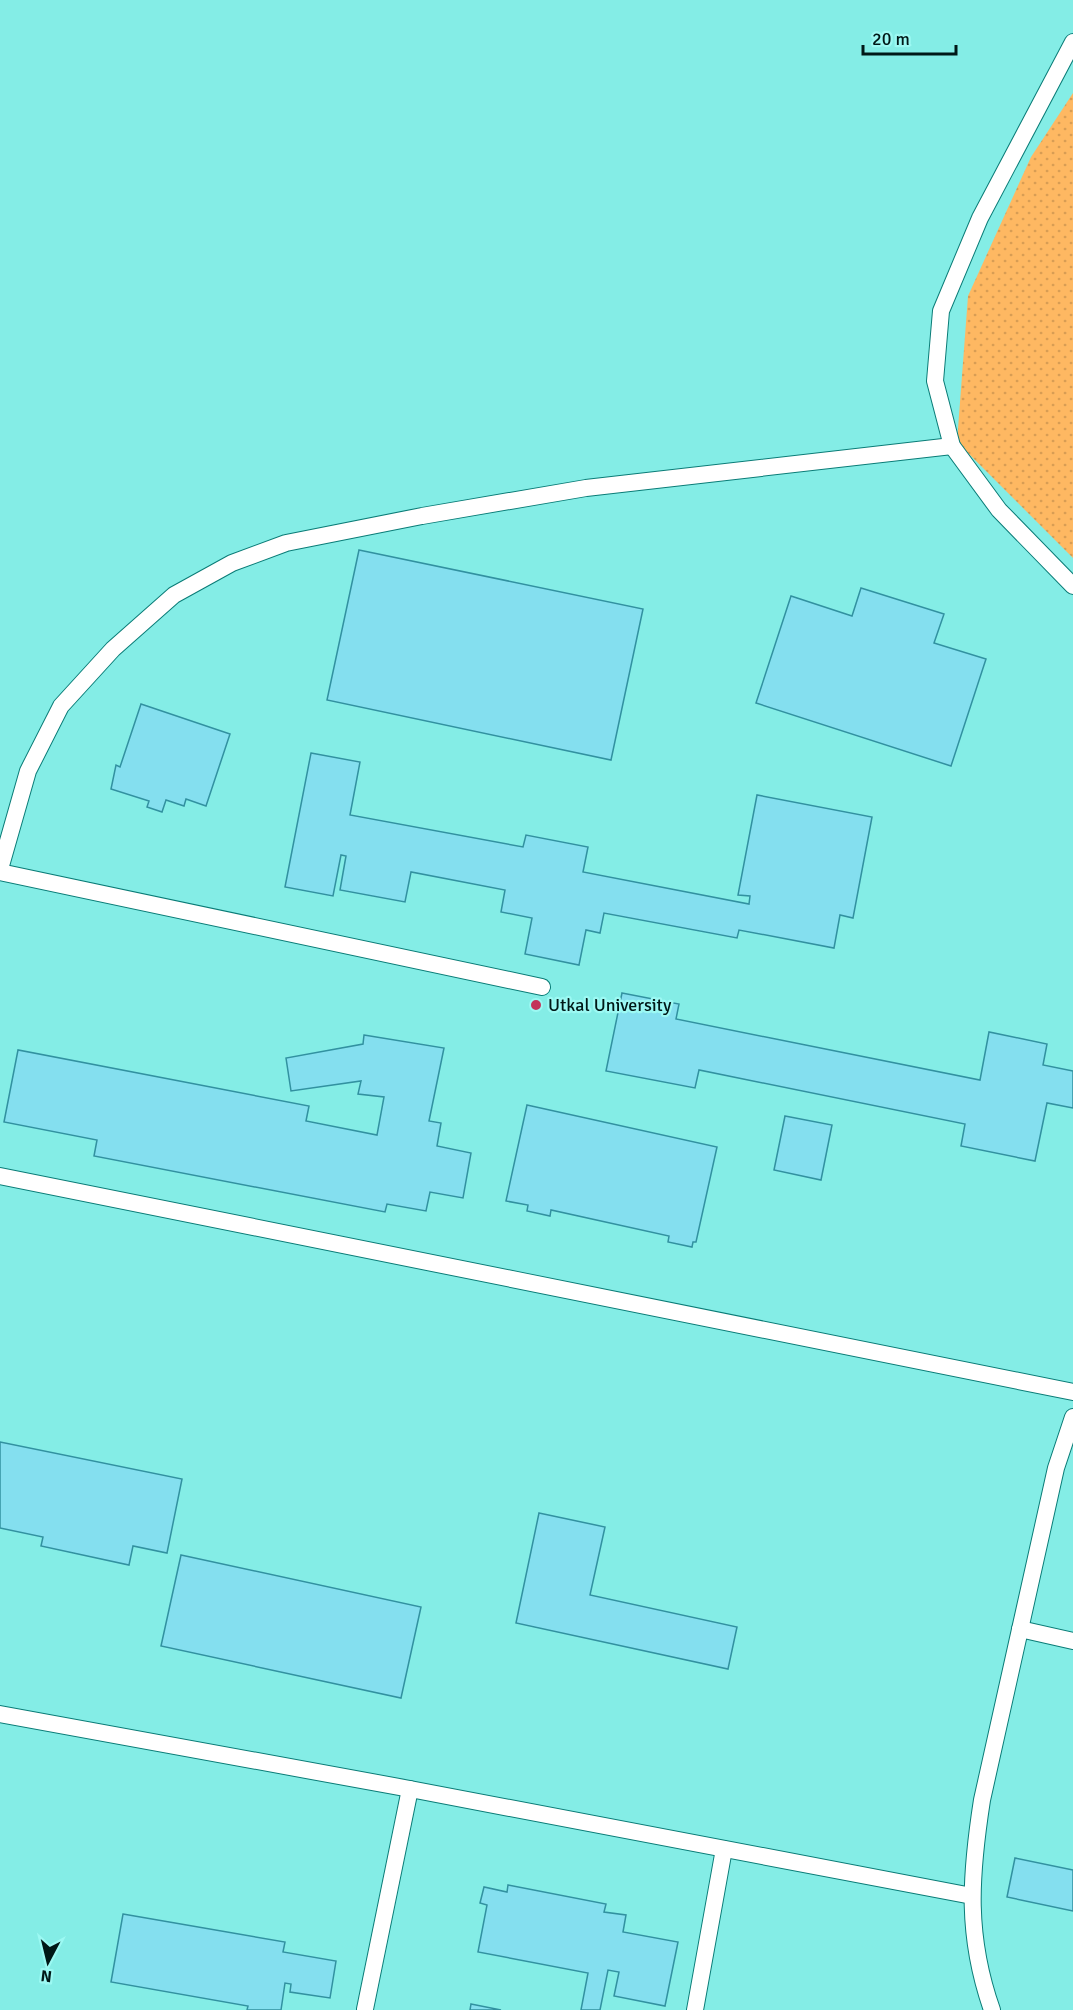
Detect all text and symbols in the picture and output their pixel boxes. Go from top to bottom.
scale bar [863,18,956,56]
text: 20 m [872,28,910,50]
place label: Utkal University [548,994,672,1016]
marker: Utkal University [529,998,543,1012]
north arrow [18,1932,78,1992]
text: N [40,1965,53,1986]

